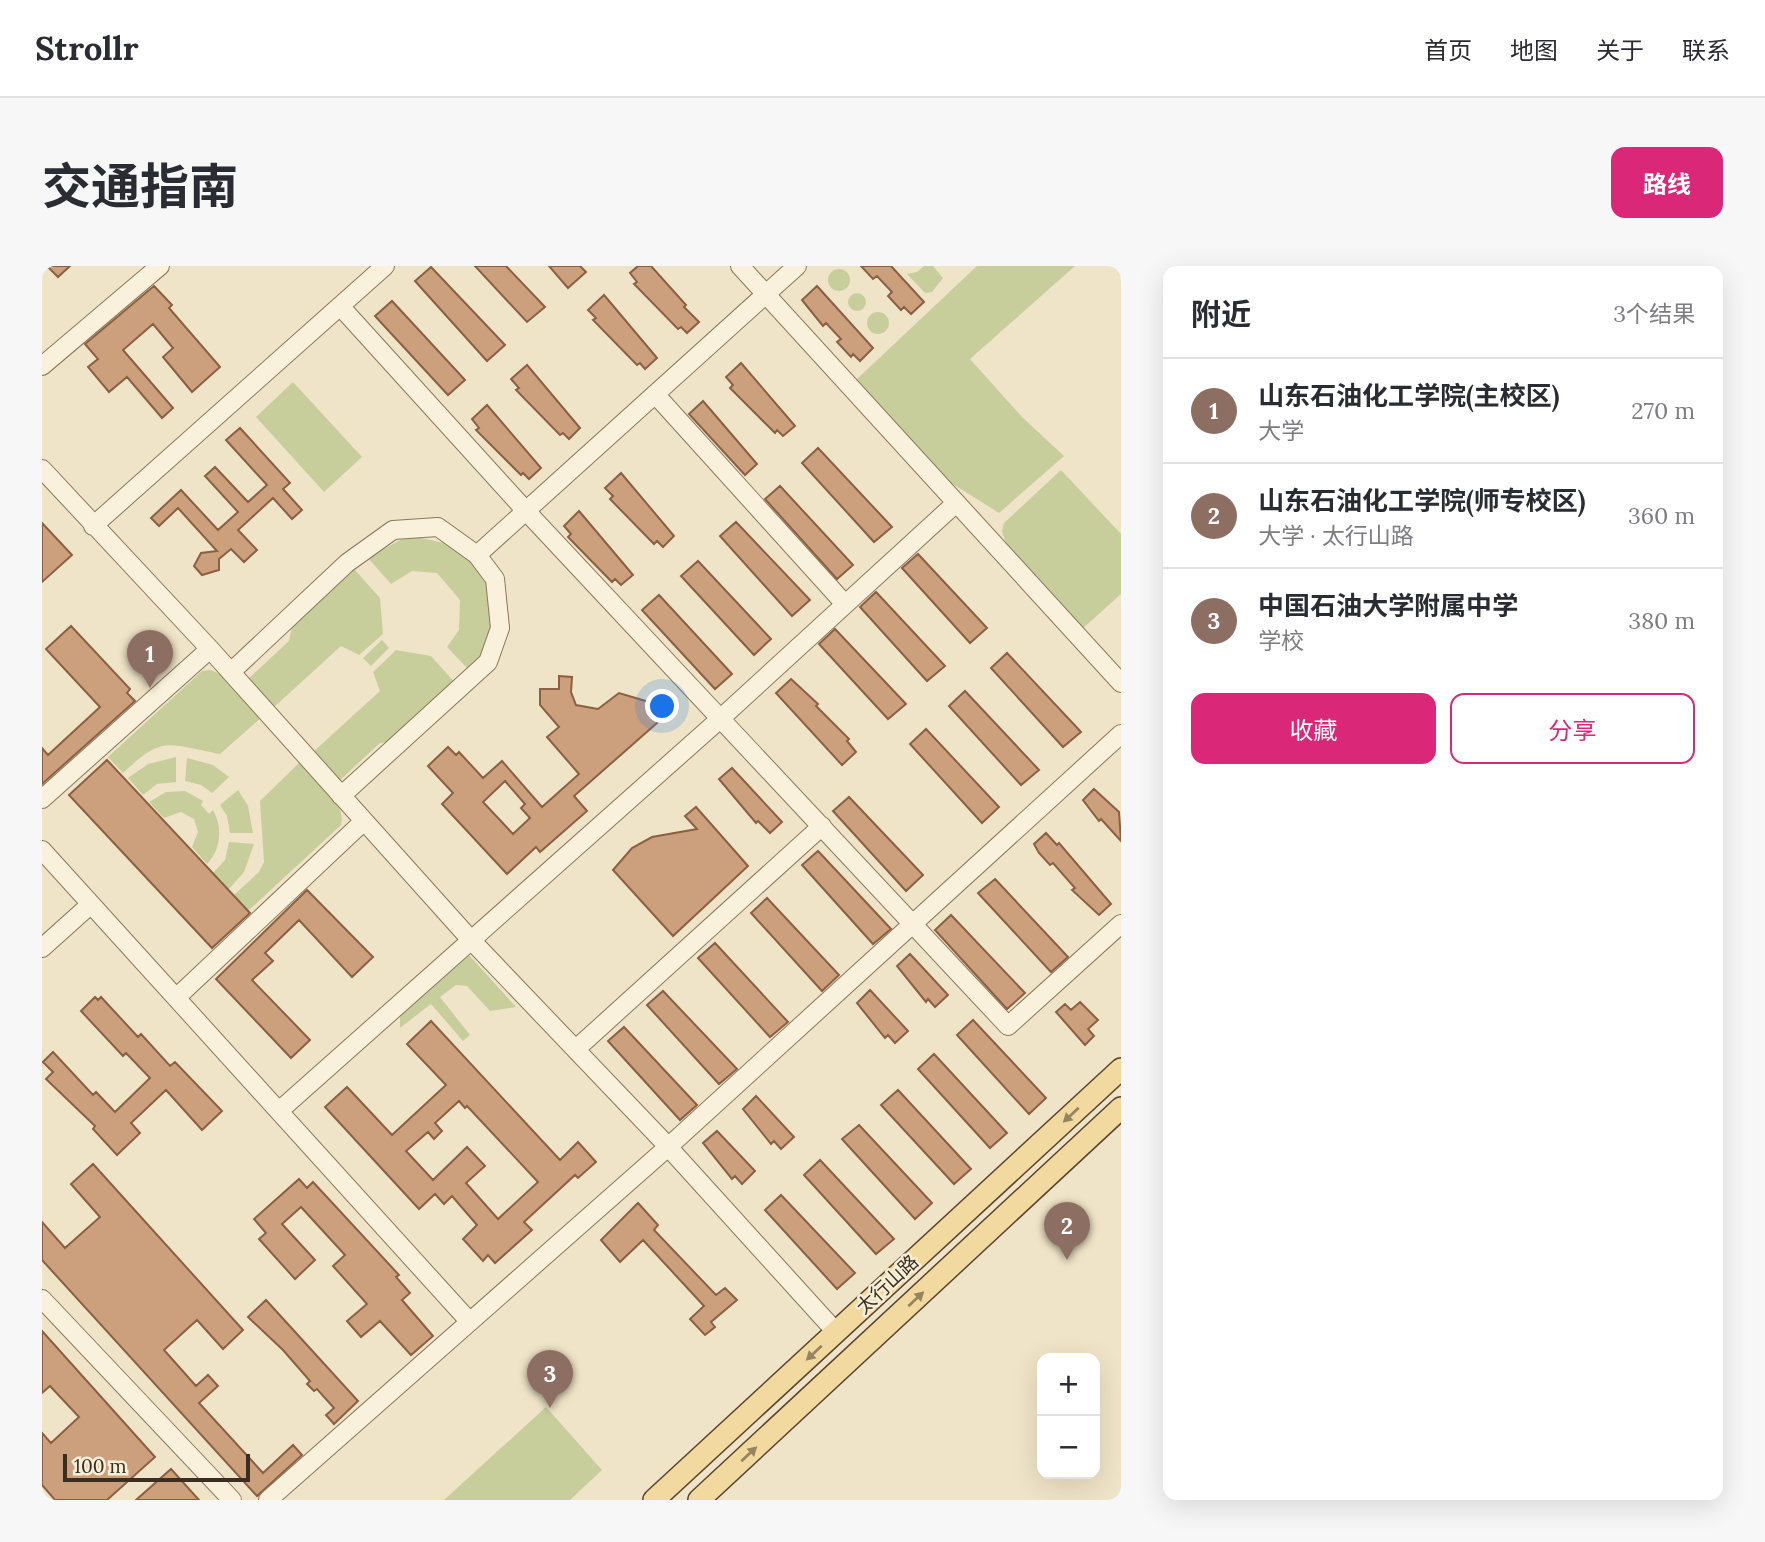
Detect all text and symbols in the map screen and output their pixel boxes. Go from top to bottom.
text: Strollr [35,27,139,69]
text: 首页 [1424,35,1472,66]
text: 地图 [1510,35,1558,66]
text: 关于 [1596,35,1644,66]
text: 联系 [1682,35,1730,66]
button: 路线 [1611,147,1723,218]
text: 交通指南 [42,155,238,217]
text: 附近 [1191,295,1251,333]
text: 3个结果 [1613,299,1695,328]
text: 山东石油化工学院(主校区) [1258,379,1559,412]
text: 1 [1209,396,1219,425]
text: 270 m [1631,396,1695,425]
text: 大学 [1258,416,1304,445]
text: 山东石油化工学院(师专校区) [1258,484,1585,517]
text: 2 [1208,501,1220,530]
text: 360 m [1628,501,1695,530]
text: 大学 · 太行山路 [1258,521,1414,550]
text: 中国石油大学附属中学 [1258,589,1518,622]
text: 3 [1208,606,1220,635]
text: 380 m [1628,606,1695,635]
text: 学校 [1258,626,1304,655]
pin: 1 [127,630,173,688]
your location [645,689,679,723]
button: 收藏 [1191,693,1436,764]
button: 分享 [1450,693,1695,764]
one-way arrow [1062,1107,1080,1123]
pin: 2 [1044,1202,1090,1260]
street label: 太行山路 [851,1249,923,1319]
one-way arrow [907,1291,924,1307]
one-way arrow [806,1344,823,1360]
pin: 3 [527,1350,573,1408]
map controls [1037,1353,1100,1479]
button: + [1037,1353,1100,1416]
button: − [1037,1416,1100,1479]
one-way arrow [740,1446,757,1462]
scale bar [63,1451,250,1483]
text: 100 m [74,1454,127,1478]

